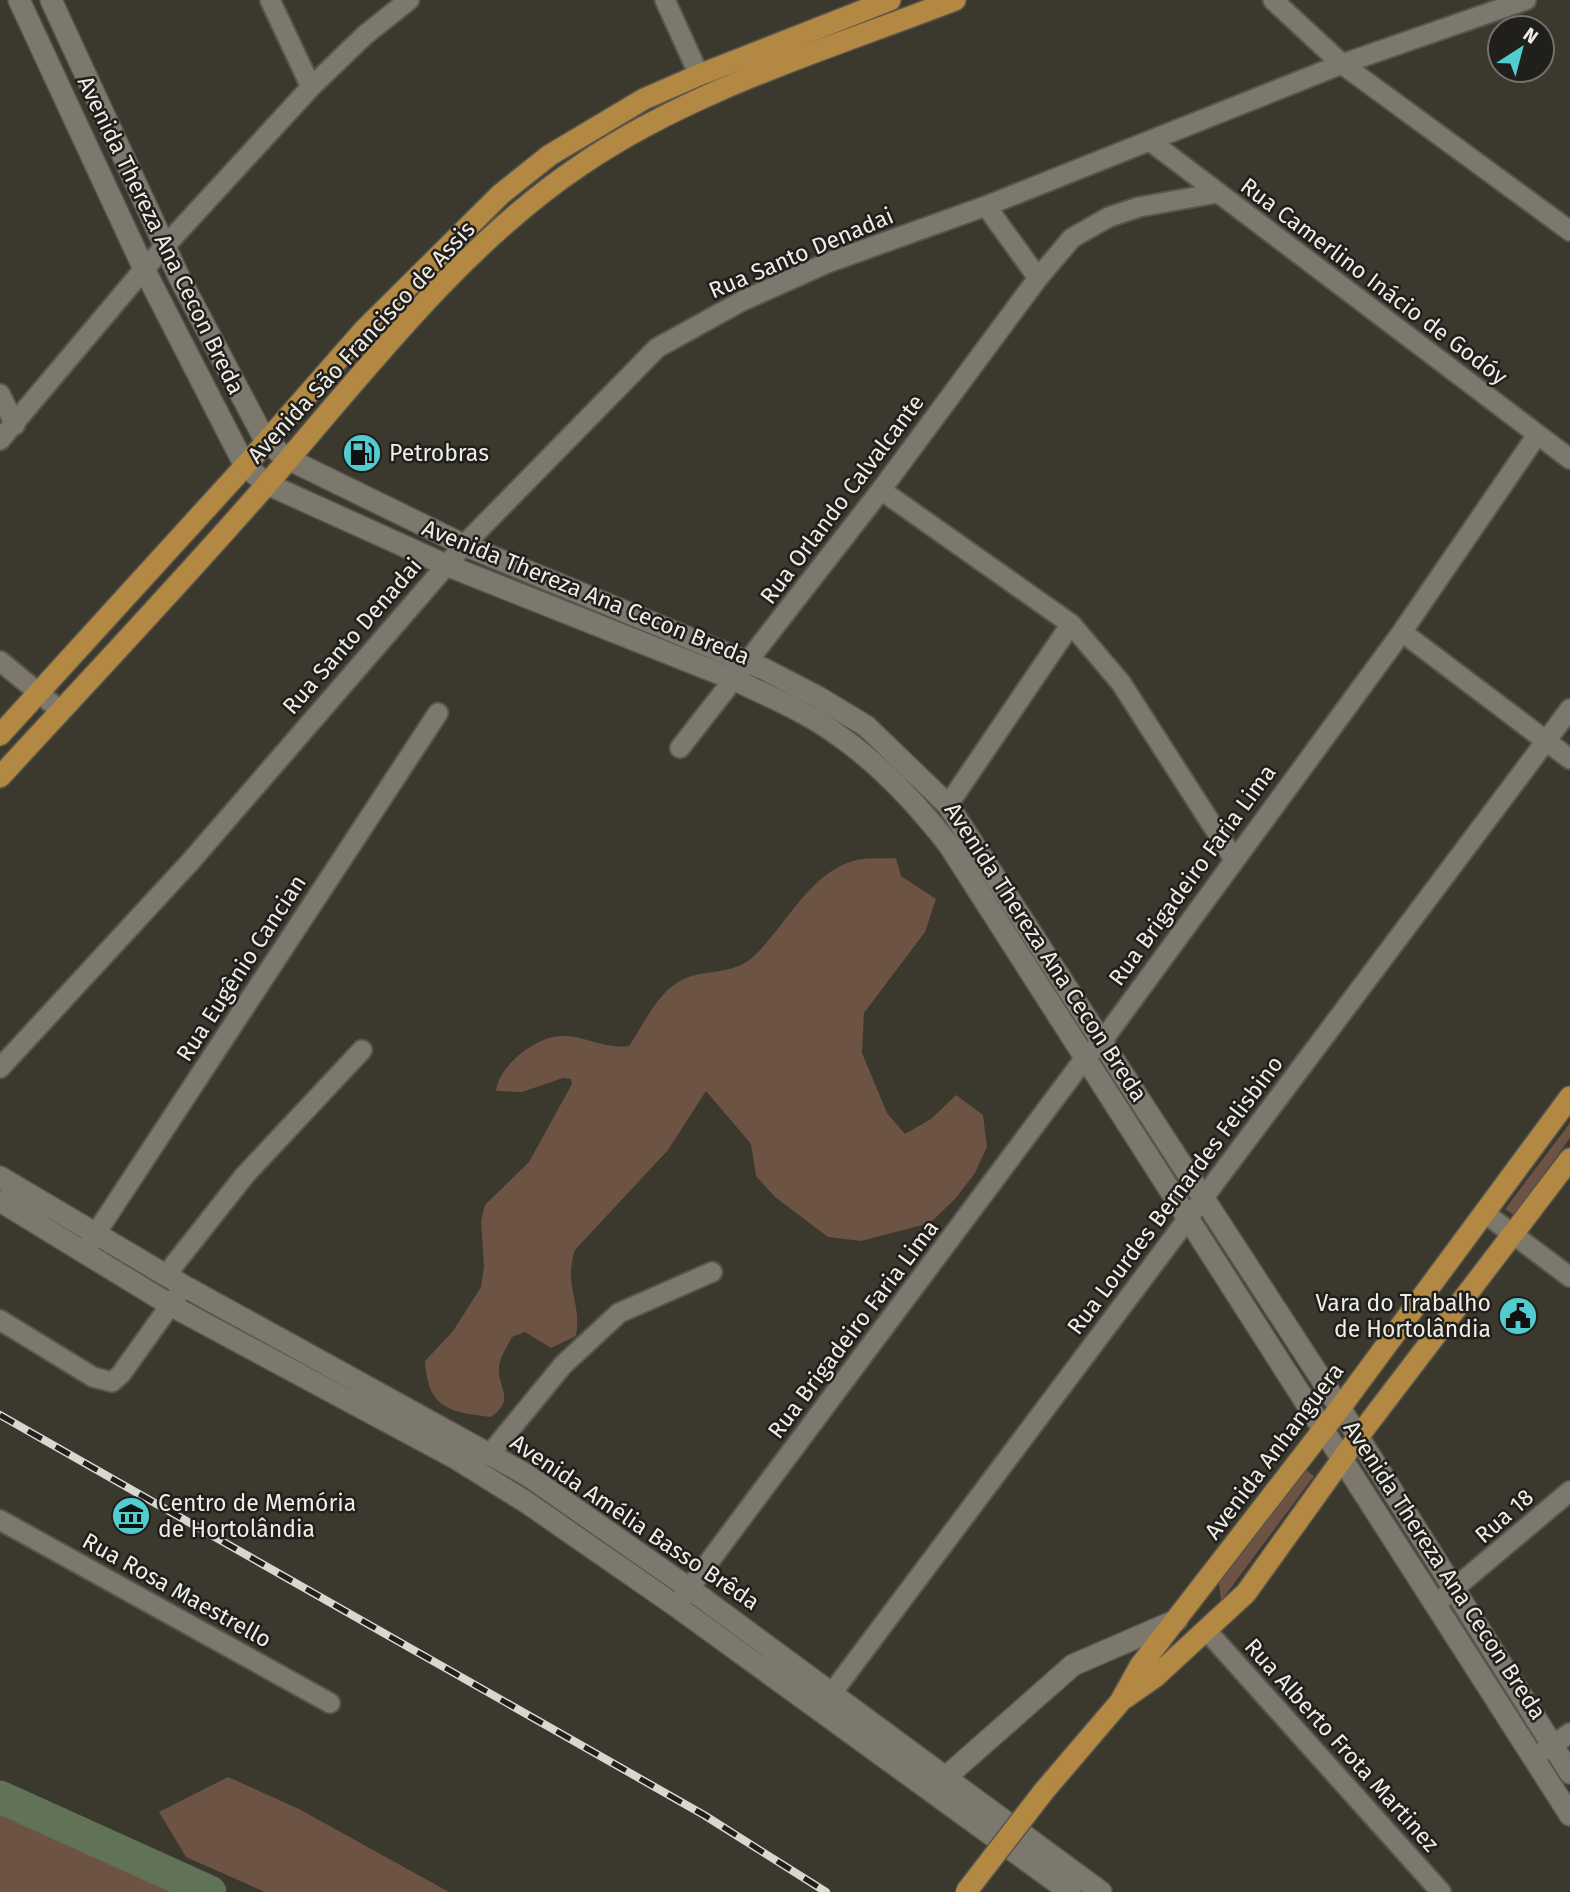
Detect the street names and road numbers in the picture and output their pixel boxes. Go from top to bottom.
street label: Avenida Thereza Ana Cecon Breda [72,71,250,399]
street label: Rua Camerlino Inácio de Godóy [1235,171,1514,391]
street label: Rua Santo Denadai [704,201,898,305]
street label: Avenida São Francisco de Assis [241,215,481,469]
street label: Rua Orlando Calvalcante [754,389,930,609]
street label: Avenida Thereza Ana Cecon Breda [418,513,754,671]
street label: Rua Santo Denadai [276,552,428,720]
street label: Rua Brigadeiro Faria Lima [1102,759,1282,991]
street label: Avenida Thereza Ana Cecon Breda [939,797,1153,1107]
street label: Rua Eugênio Cancian [170,869,312,1067]
street label: Rua Lourdes Bernardes Felisbino [1061,1050,1289,1340]
street label: Rua Brigadeiro Faria Lima [762,1214,944,1444]
street label: Avenida Anhanguera [1199,1357,1349,1545]
street label: Avenida Thereza Ana Cecon Breda [1338,1415,1552,1725]
street label: Avenida Amélia Basso Brêda [505,1428,765,1616]
street label: Rua 18 [1469,1483,1539,1549]
street label: Rua Rosa Maestrello [78,1526,276,1654]
street label: Rua Alberto Frota Martinez [1239,1633,1445,1857]

